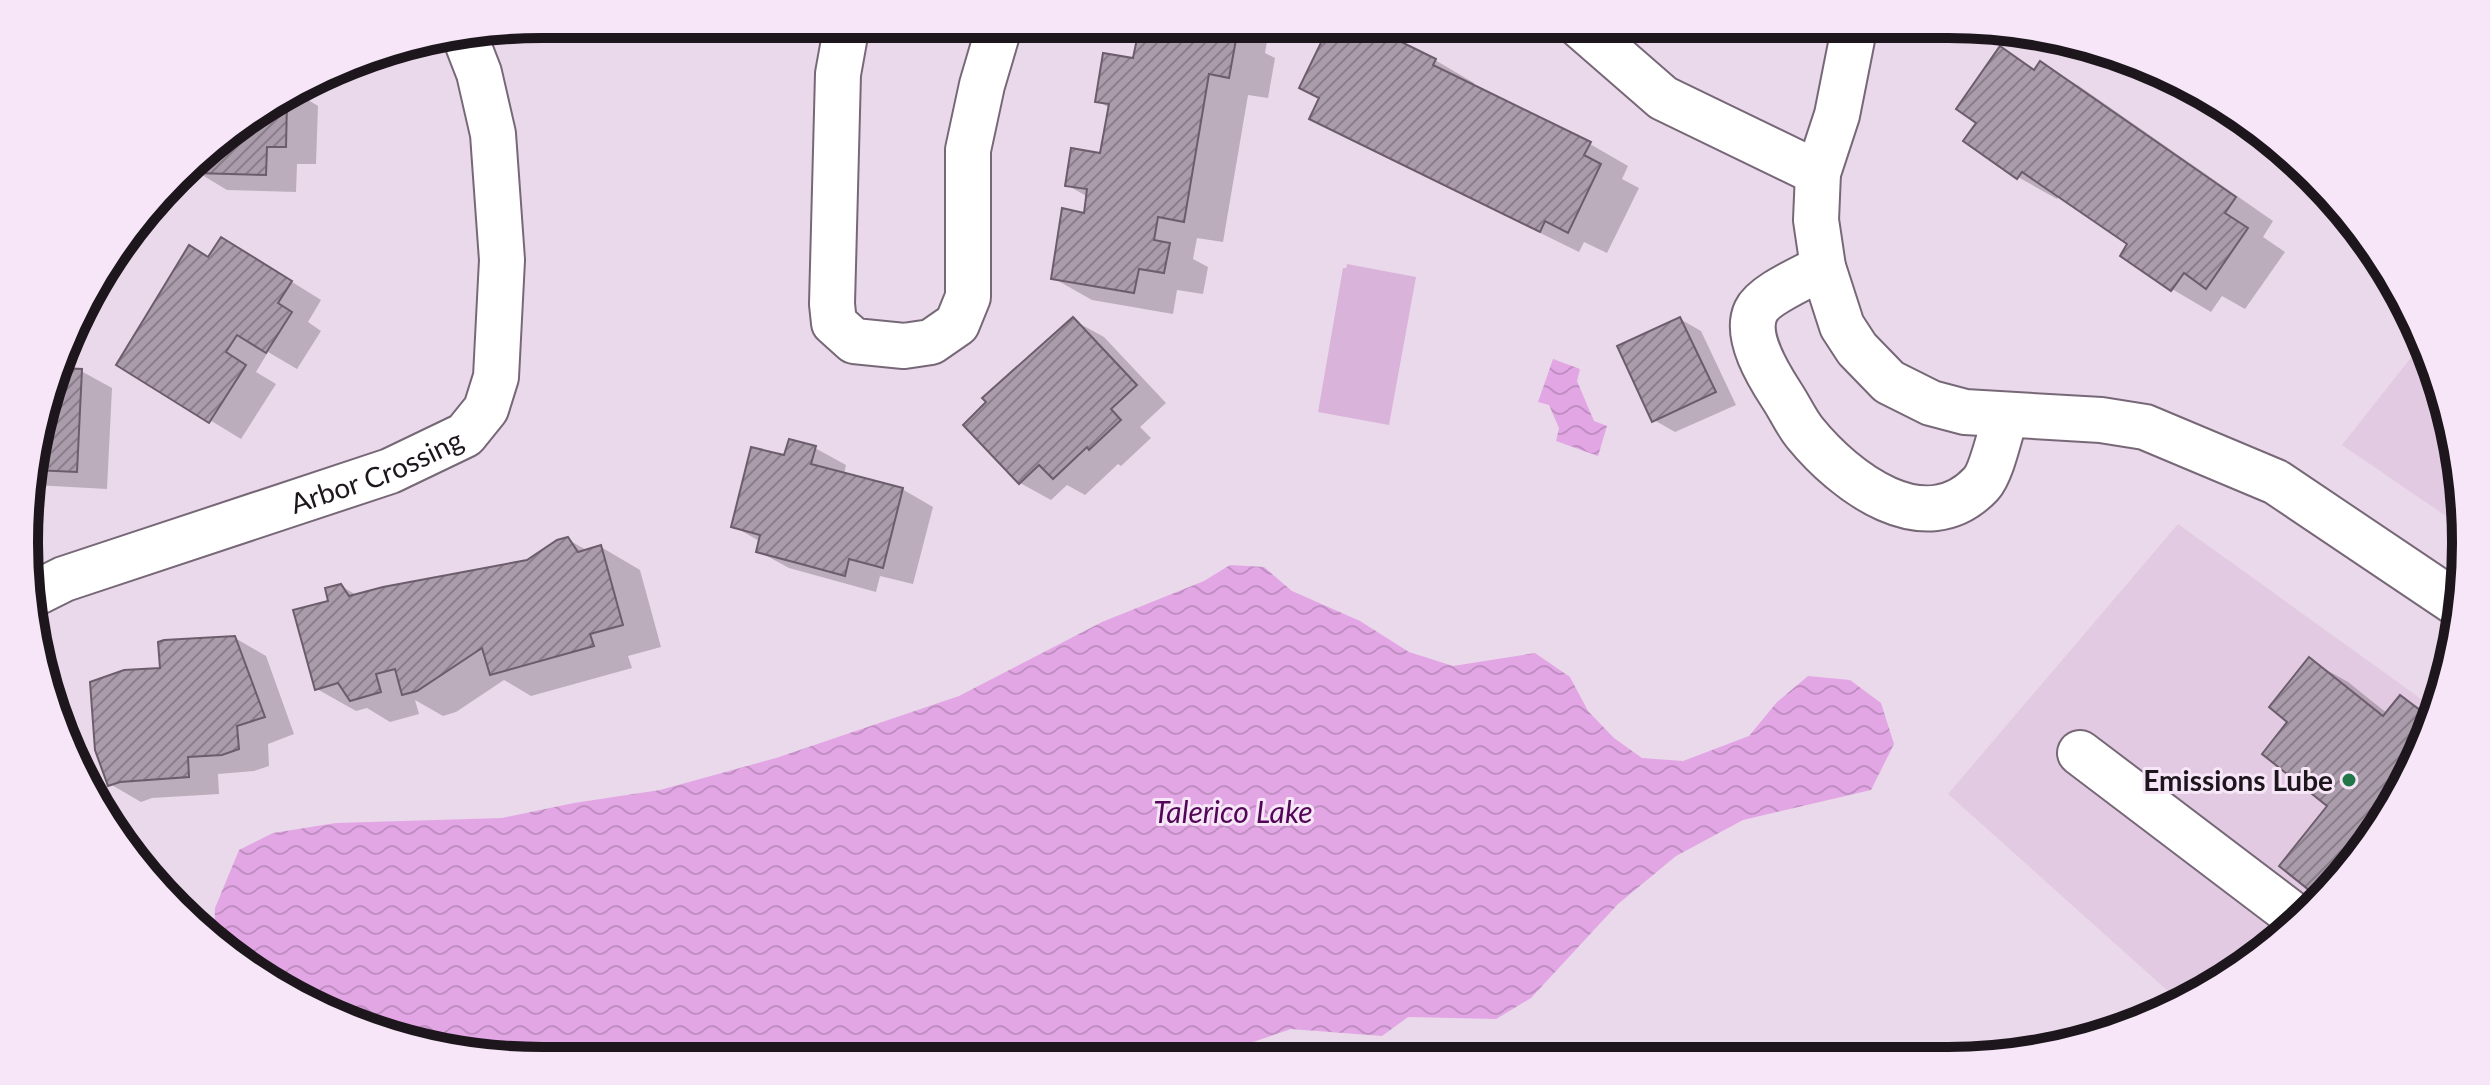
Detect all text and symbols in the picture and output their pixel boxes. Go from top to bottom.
street label: Arbor Crossing [286,422,468,520]
place label: Emissions Lube [2143,763,2333,797]
marker: Emissions Lube [2340,771,2358,789]
water label: Talerico Lake [1153,793,1313,829]

